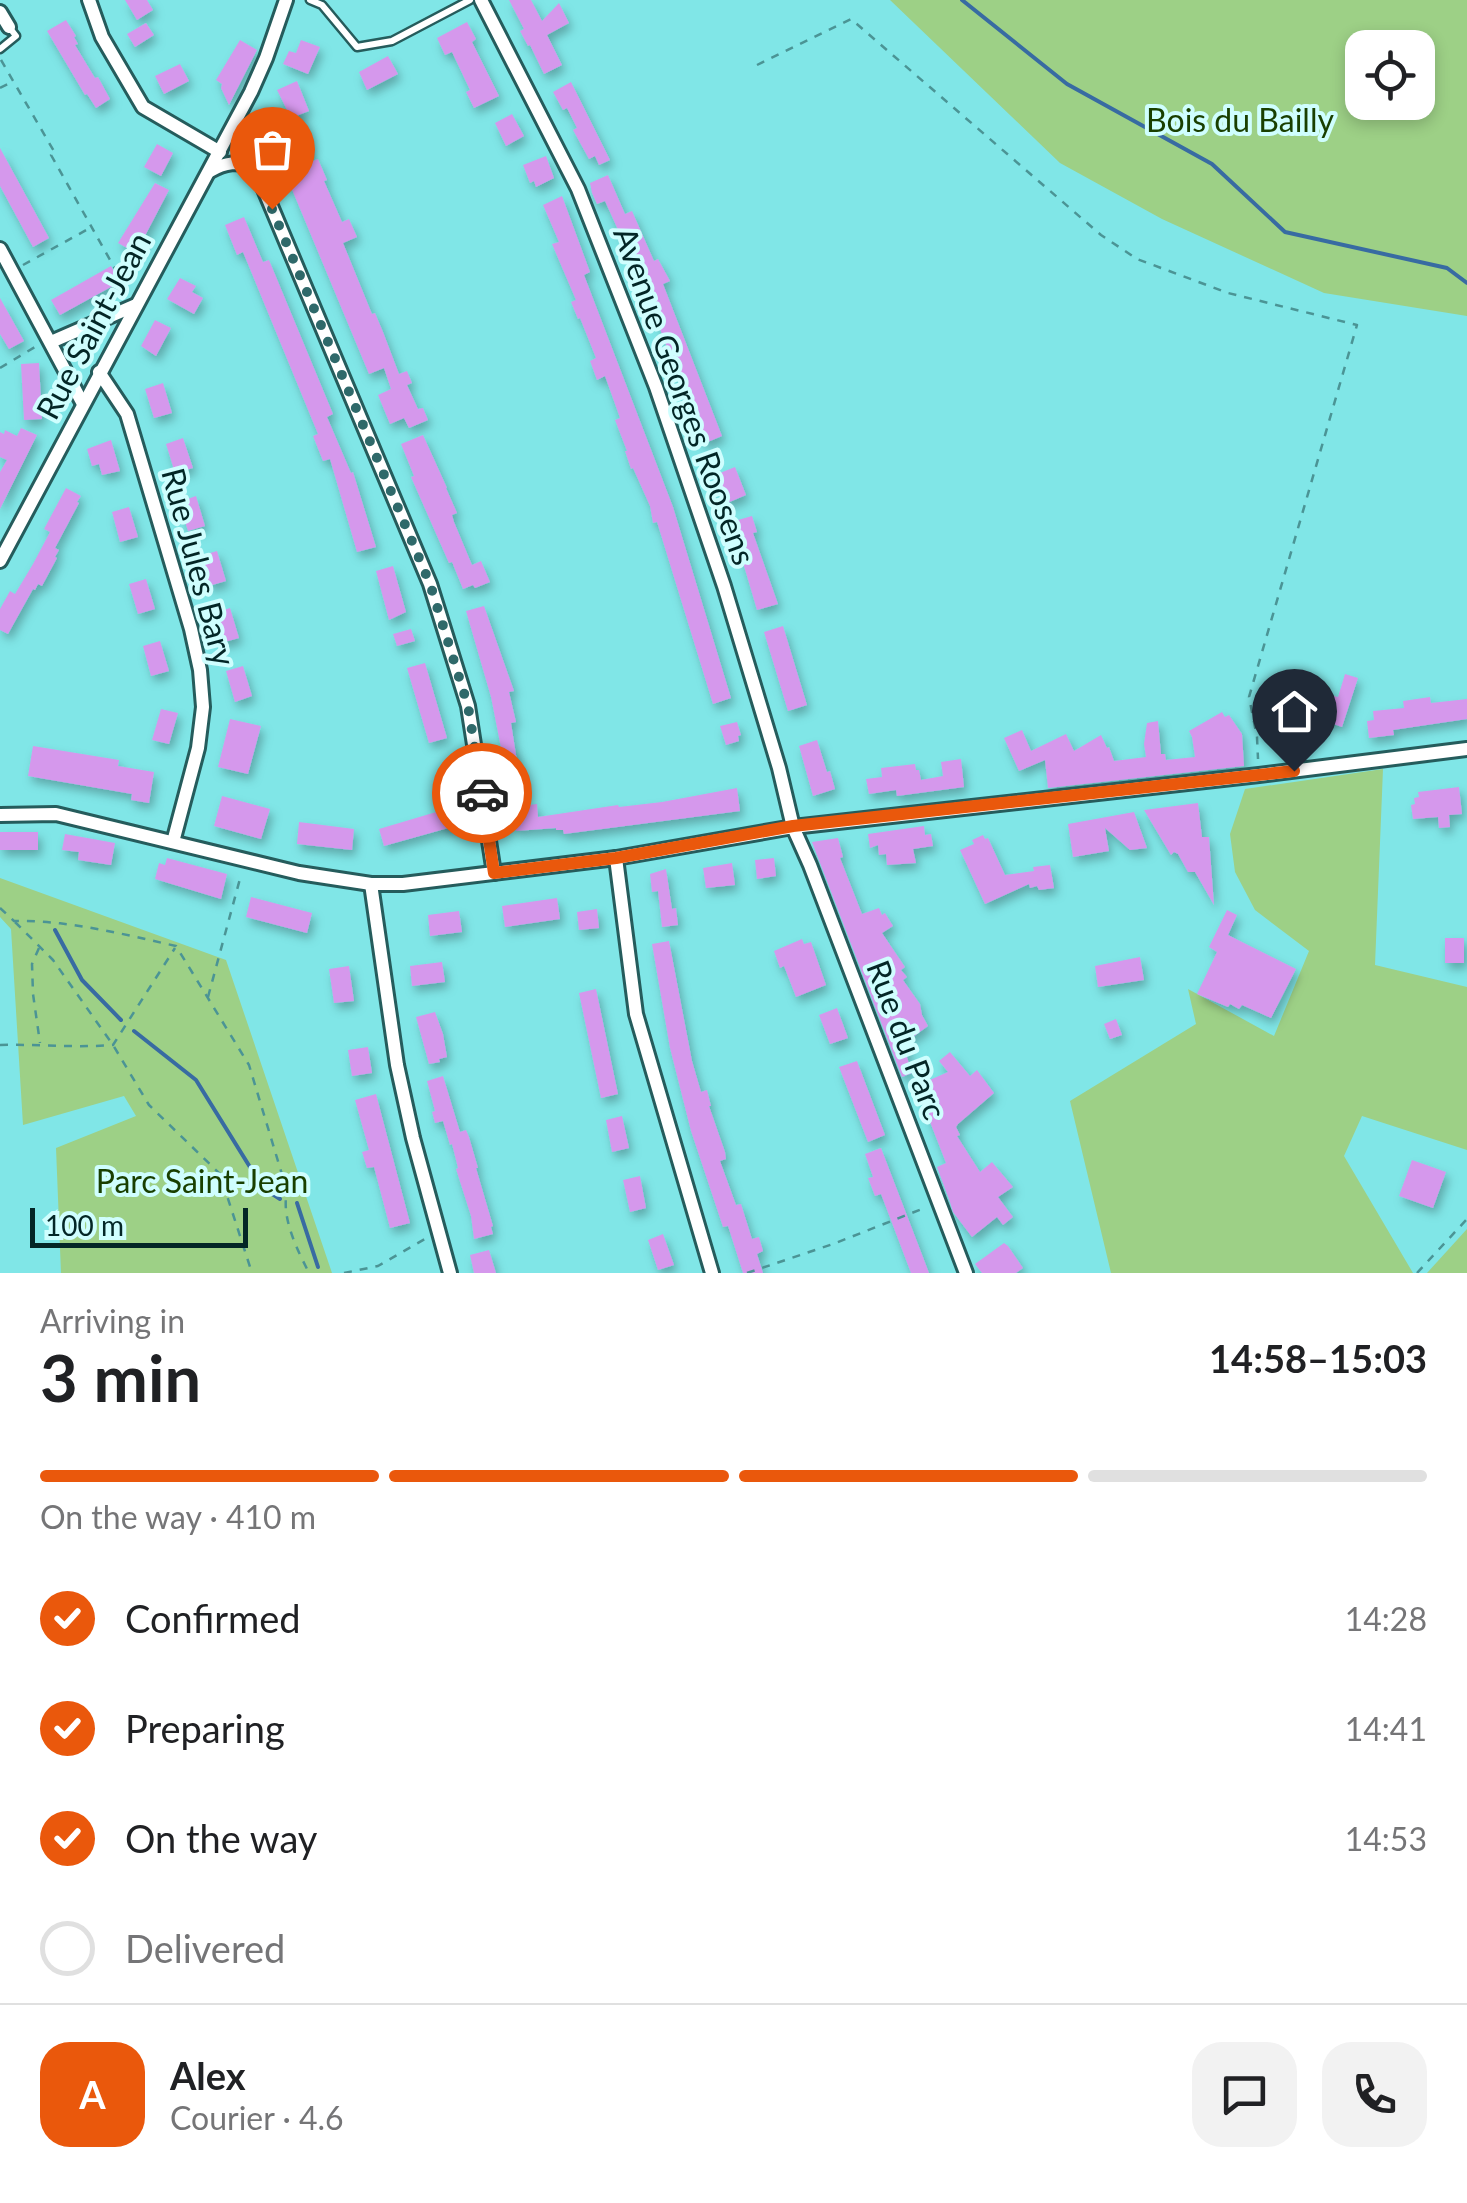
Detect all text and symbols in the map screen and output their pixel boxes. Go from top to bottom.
map controls [1345,30,1435,120]
button: locate [1345,30,1435,120]
park label: Bois du Bailly [1146,100,1334,139]
pin [230,107,315,210]
icon: bag [245,122,300,177]
street label: Avenue Georges Roosens [606,221,765,570]
street label: Rue Saint-Jean [27,225,158,425]
street label: Rue Jules Bary [154,463,245,670]
pin [1252,669,1337,772]
icon: home [1267,684,1322,739]
courier [432,743,532,843]
icon: car [455,766,510,821]
street label: Rue du Parc [859,954,956,1124]
park label: Parc Saint-Jean [96,1161,308,1200]
scale bar [30,1203,248,1248]
text: 100 m [45,1208,124,1242]
text: Arriving in [40,1301,185,1340]
text: 14:58–15:03 [1209,1335,1427,1381]
text: 3 min [40,1338,201,1416]
text: On the way · 410 m [40,1497,316,1536]
icon: check [40,1591,95,1646]
text: Confirmed [125,1595,301,1641]
text: 14:28 [1345,1599,1427,1638]
icon: check [40,1701,95,1756]
text: Preparing [125,1705,285,1751]
text: 14:41 [1345,1709,1427,1748]
icon: check [40,1811,95,1866]
text: On the way [125,1815,317,1861]
text: 14:53 [1345,1819,1427,1858]
text: Delivered [125,1925,285,1971]
button: chat [1192,2042,1297,2147]
button: phone [1322,2042,1427,2147]
text: Alex [170,2052,246,2098]
text: A [79,2071,106,2117]
text: Courier · 4.6 [170,2098,344,2137]

